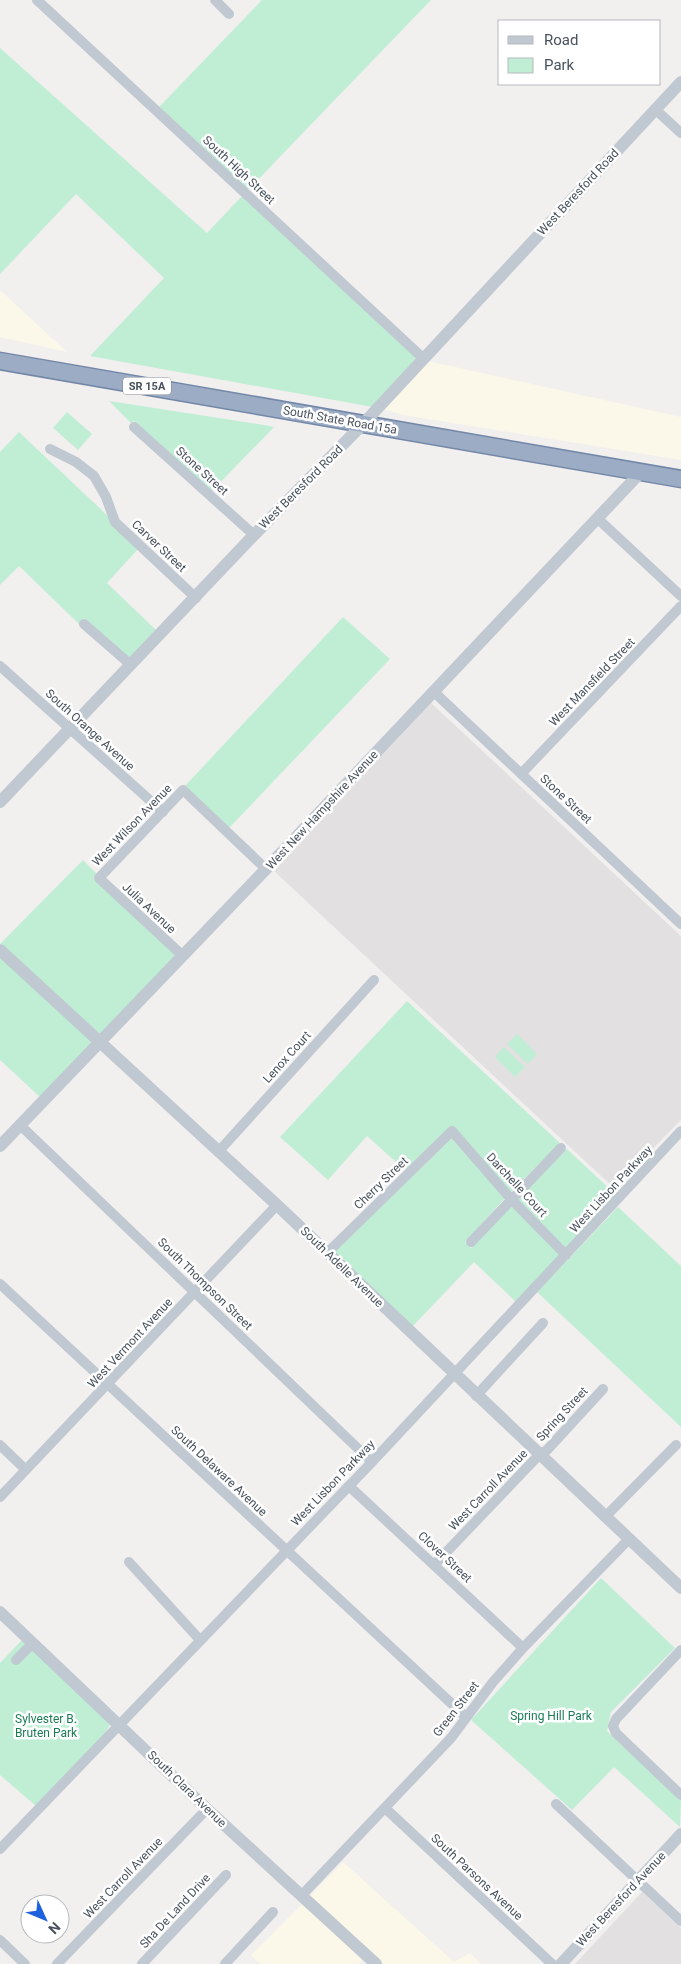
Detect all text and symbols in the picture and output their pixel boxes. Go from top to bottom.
legend [498,20,661,85]
text: Road [544,31,578,49]
text: Park [544,56,575,74]
street label: South High Street [200,133,278,207]
street label: West Beresford Road [535,146,621,238]
road number: SR 15A [123,378,171,394]
street label: South State Road 15a [282,403,398,437]
street label: West Beresford Road [256,442,346,532]
street label: Stone Street [173,444,231,498]
street label: Carver Street [129,517,189,575]
street label: West Mansfield Street [546,635,638,729]
street label: South Orange Avenue [43,686,137,774]
street label: West New Hampshire Avenue [263,748,381,872]
street label: Stone Street [537,772,595,826]
street label: West Wilson Avenue [89,781,175,869]
street label: Julia Avenue [119,880,179,936]
street label: Lenox Court [260,1028,314,1086]
street label: West Lisbon Parkway [567,1142,655,1235]
street label: Darchelle Court [484,1150,550,1220]
street label: Cherry Street [351,1154,411,1212]
street label: South Adelle Avenue [298,1224,386,1310]
street label: South Thompson Street [155,1235,255,1333]
street label: West Vermont Avenue [85,1295,175,1391]
street label: Spring Street [533,1384,591,1444]
street label: South Delaware Avenue [168,1423,270,1519]
street label: West Lisbon Parkway [288,1437,378,1529]
street label: West Carroll Avenue [446,1447,530,1533]
street label: Clover Street [415,1529,475,1585]
street label: Green Street [430,1679,482,1739]
park label: Spring Hill Park [510,1709,593,1723]
park label: Sylvester B. Bruten Park [15,1712,78,1740]
street label: South Clara Avenue [145,1748,229,1830]
street label: South Parsons Avenue [428,1831,526,1923]
street label: West Carroll Avenue [81,1835,165,1921]
street label: West Beresford Avenue [574,1849,668,1949]
street label: Sha De Land Drive [137,1871,213,1951]
north arrow [20,1894,70,1944]
text: N [45,1919,64,1937]

